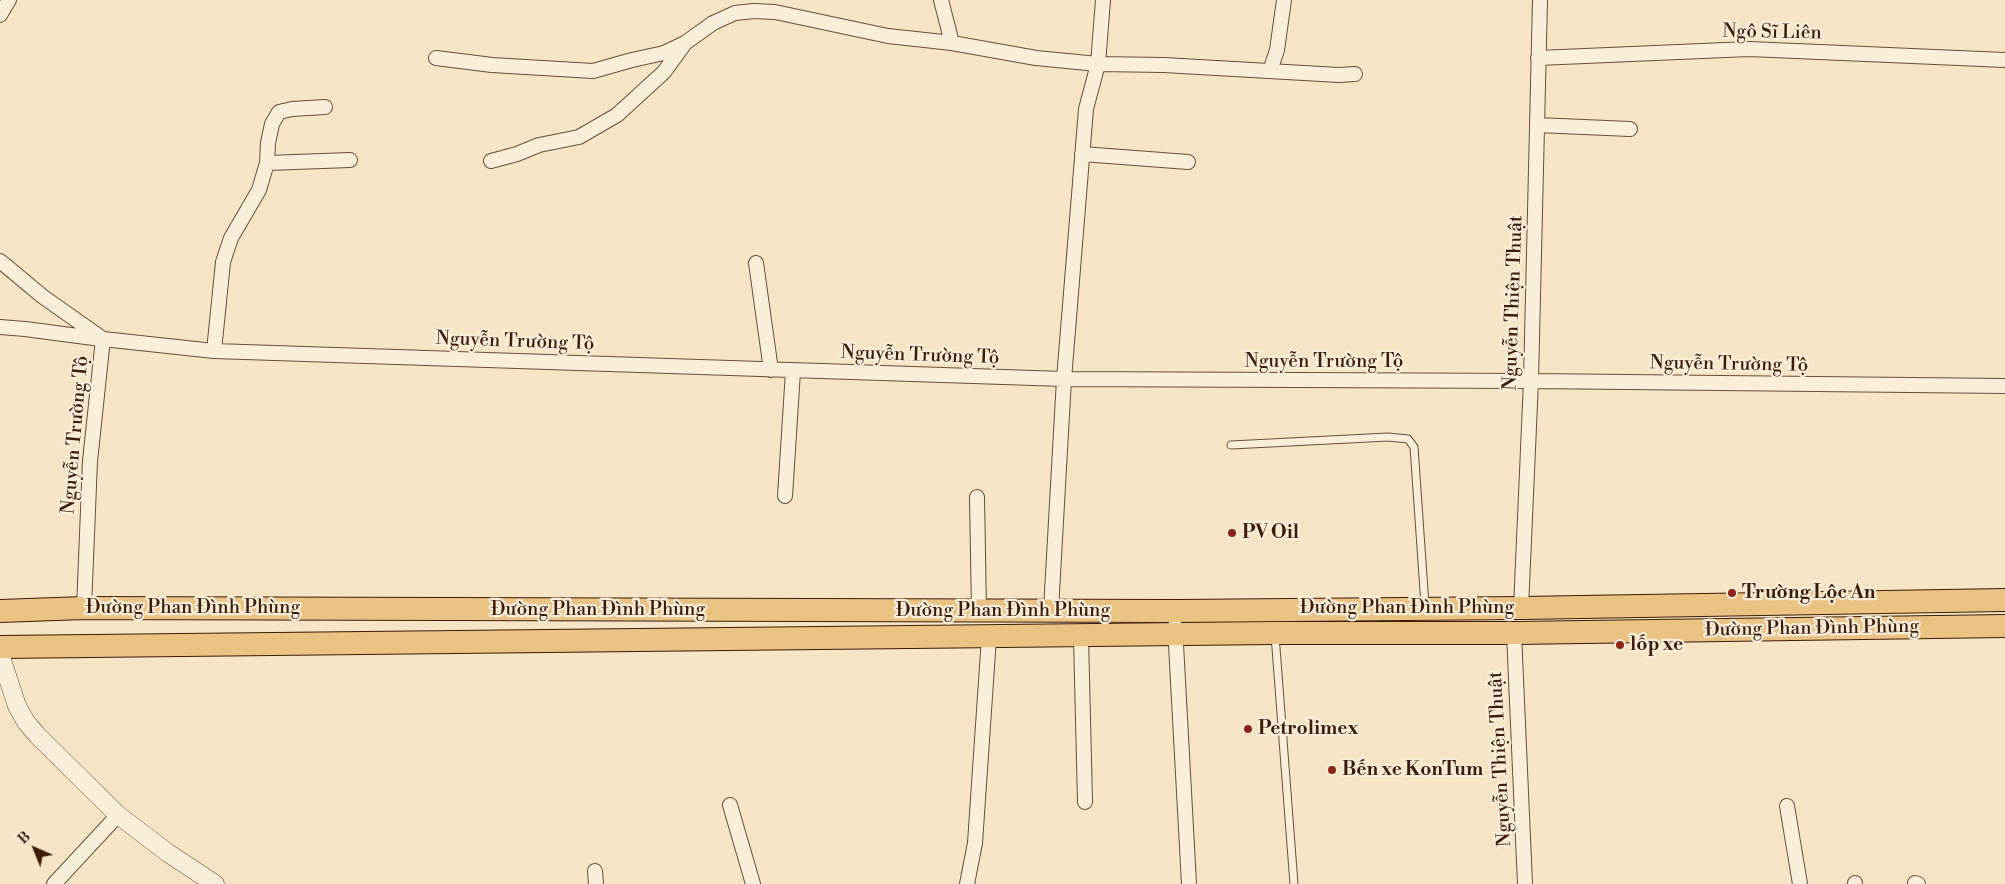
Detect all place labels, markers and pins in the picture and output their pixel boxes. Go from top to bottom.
place label: PV Oil [1242,522,1299,544]
marker: PV Oil [1226,527,1238,539]
place label: Trường Lộc An [1742,582,1875,604]
marker: Trường Lộc An [1726,587,1738,599]
place label: lốp xe [1630,634,1683,656]
marker: lốp xe [1614,639,1626,651]
place label: Petrolimex [1258,718,1359,740]
marker: Petrolimex [1242,723,1254,735]
place label: Bến xe KonTum [1342,759,1483,781]
marker: Bến xe KonTum [1326,764,1338,776]

